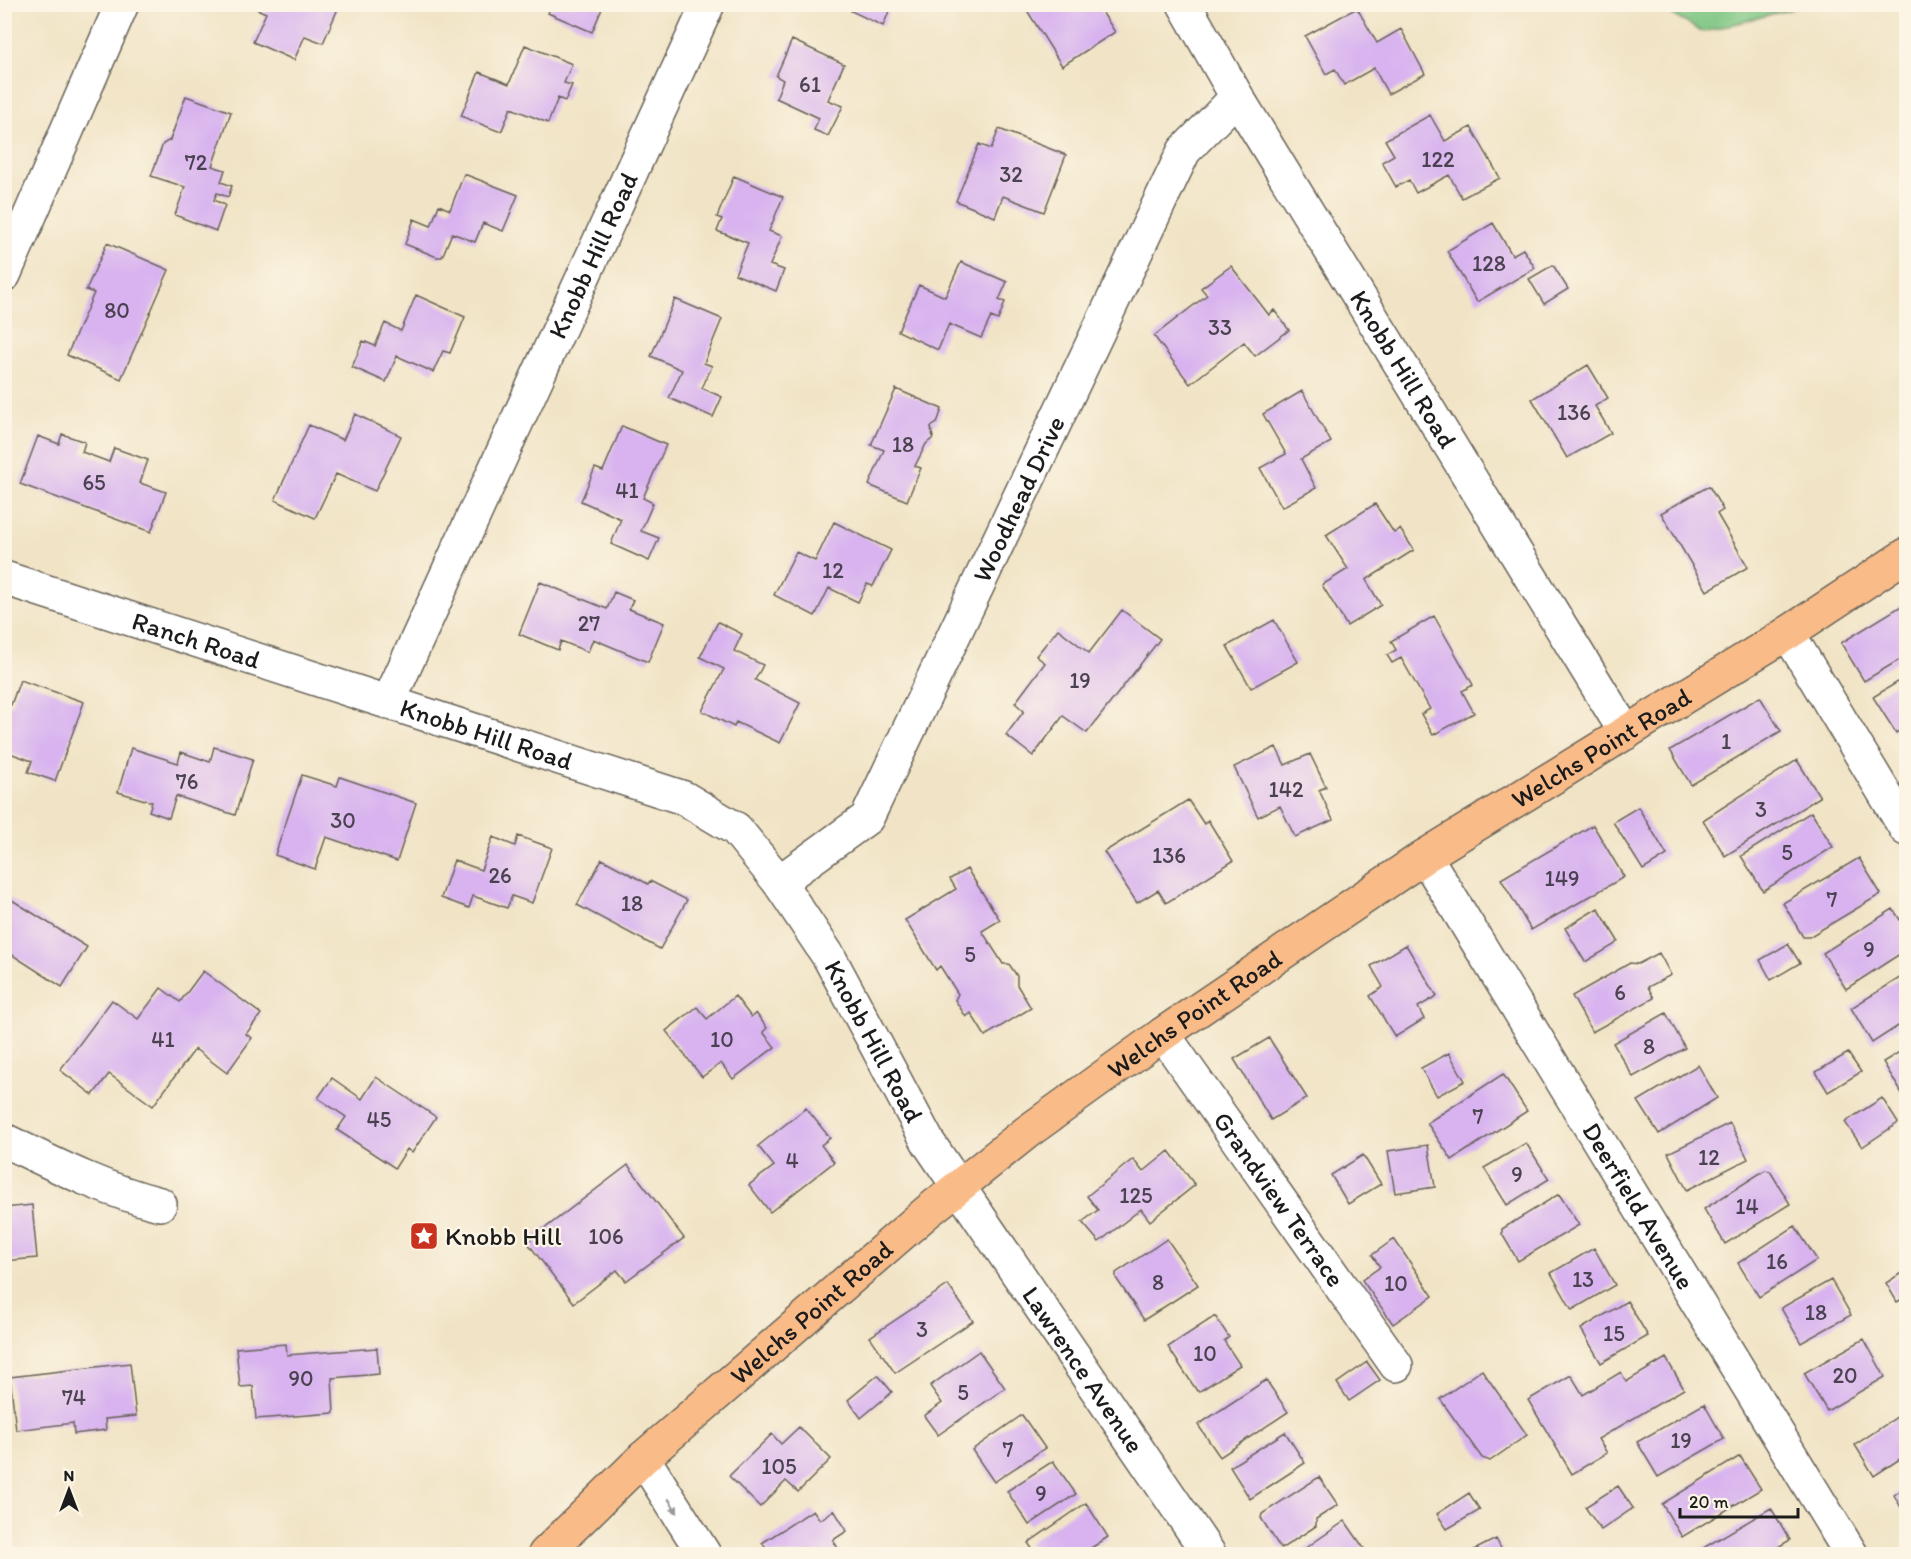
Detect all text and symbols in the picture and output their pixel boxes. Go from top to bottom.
house number: 61 [799,71,821,98]
house number: 122 [1421,146,1455,173]
house number: 72 [185,149,208,176]
house number: 32 [999,161,1023,188]
street label: Knobb Hill Road [541,167,645,344]
house number: 128 [1472,250,1506,277]
street label: Knobb Hill Road [1343,284,1464,454]
house number: 80 [104,297,130,324]
house number: 33 [1208,314,1232,341]
house number: 136 [1557,399,1591,426]
street label: Woodhead Drive [965,411,1072,587]
house number: 18 [892,431,914,458]
house number: 65 [82,469,106,496]
house number: 41 [615,477,639,504]
house number: 12 [822,557,844,584]
street label: Ranch Road [128,605,265,676]
house number: 27 [578,610,600,637]
house number: 19 [1069,667,1091,694]
street label: Welchs Point Road [1505,680,1697,815]
street label: Knobb Hill Road [396,691,577,777]
house number: 1 [1721,728,1731,755]
house number: 76 [176,768,198,795]
house number: 142 [1268,776,1304,803]
house number: 3 [1755,796,1767,823]
house number: 30 [330,807,356,834]
house number: 5 [1781,839,1793,866]
house number: 136 [1152,842,1186,869]
house number: 26 [488,862,512,889]
house number: 149 [1545,865,1579,892]
house number: 7 [1827,886,1838,913]
house number: 18 [621,890,643,917]
house number: 9 [1863,936,1875,963]
house number: 5 [964,941,976,968]
street label: Welchs Point Road [1101,942,1288,1085]
street label: Knobb Hill Road [818,954,930,1128]
house number: 6 [1614,979,1626,1006]
house number: 41 [151,1026,175,1053]
house number: 10 [710,1026,734,1053]
house number: 8 [1643,1033,1655,1060]
house number: 7 [1473,1103,1484,1130]
street label: Grandview Terrace [1207,1105,1352,1293]
house number: 45 [367,1106,391,1133]
street label: Deerfield Avenue [1575,1117,1702,1295]
house number: 12 [1698,1144,1720,1171]
house number: 4 [785,1147,799,1174]
house number: 9 [1511,1161,1523,1188]
house number: 125 [1119,1182,1153,1209]
house number: 14 [1735,1193,1759,1220]
place icon: Knobb Hill [408,1220,440,1252]
place label: Knobb Hill [445,1220,562,1252]
house number: 106 [588,1223,624,1250]
street label: Welchs Point Road [723,1232,900,1391]
house number: 16 [1766,1248,1788,1275]
house number: 13 [1572,1266,1594,1293]
house number: 8 [1152,1269,1164,1296]
house number: 10 [1384,1270,1408,1297]
street label: Lawrence Avenue [1015,1280,1151,1459]
house number: 18 [1805,1299,1827,1326]
house number: 3 [916,1316,928,1343]
house number: 15 [1603,1320,1625,1347]
house number: 10 [1193,1340,1217,1367]
house number: 20 [1832,1362,1858,1389]
house number: 90 [288,1365,314,1392]
house number: 5 [957,1379,969,1406]
house number: 74 [62,1384,86,1411]
house number: 19 [1670,1427,1692,1454]
house number: 7 [1003,1436,1014,1463]
house number: 105 [761,1453,797,1480]
north arrow [39,1460,99,1520]
text: N [64,1466,74,1485]
house number: 9 [1035,1480,1047,1507]
scale bar [1680,1481,1798,1519]
text: 20 m [1689,1491,1729,1513]
one-way arrow [668,1498,679,1514]

